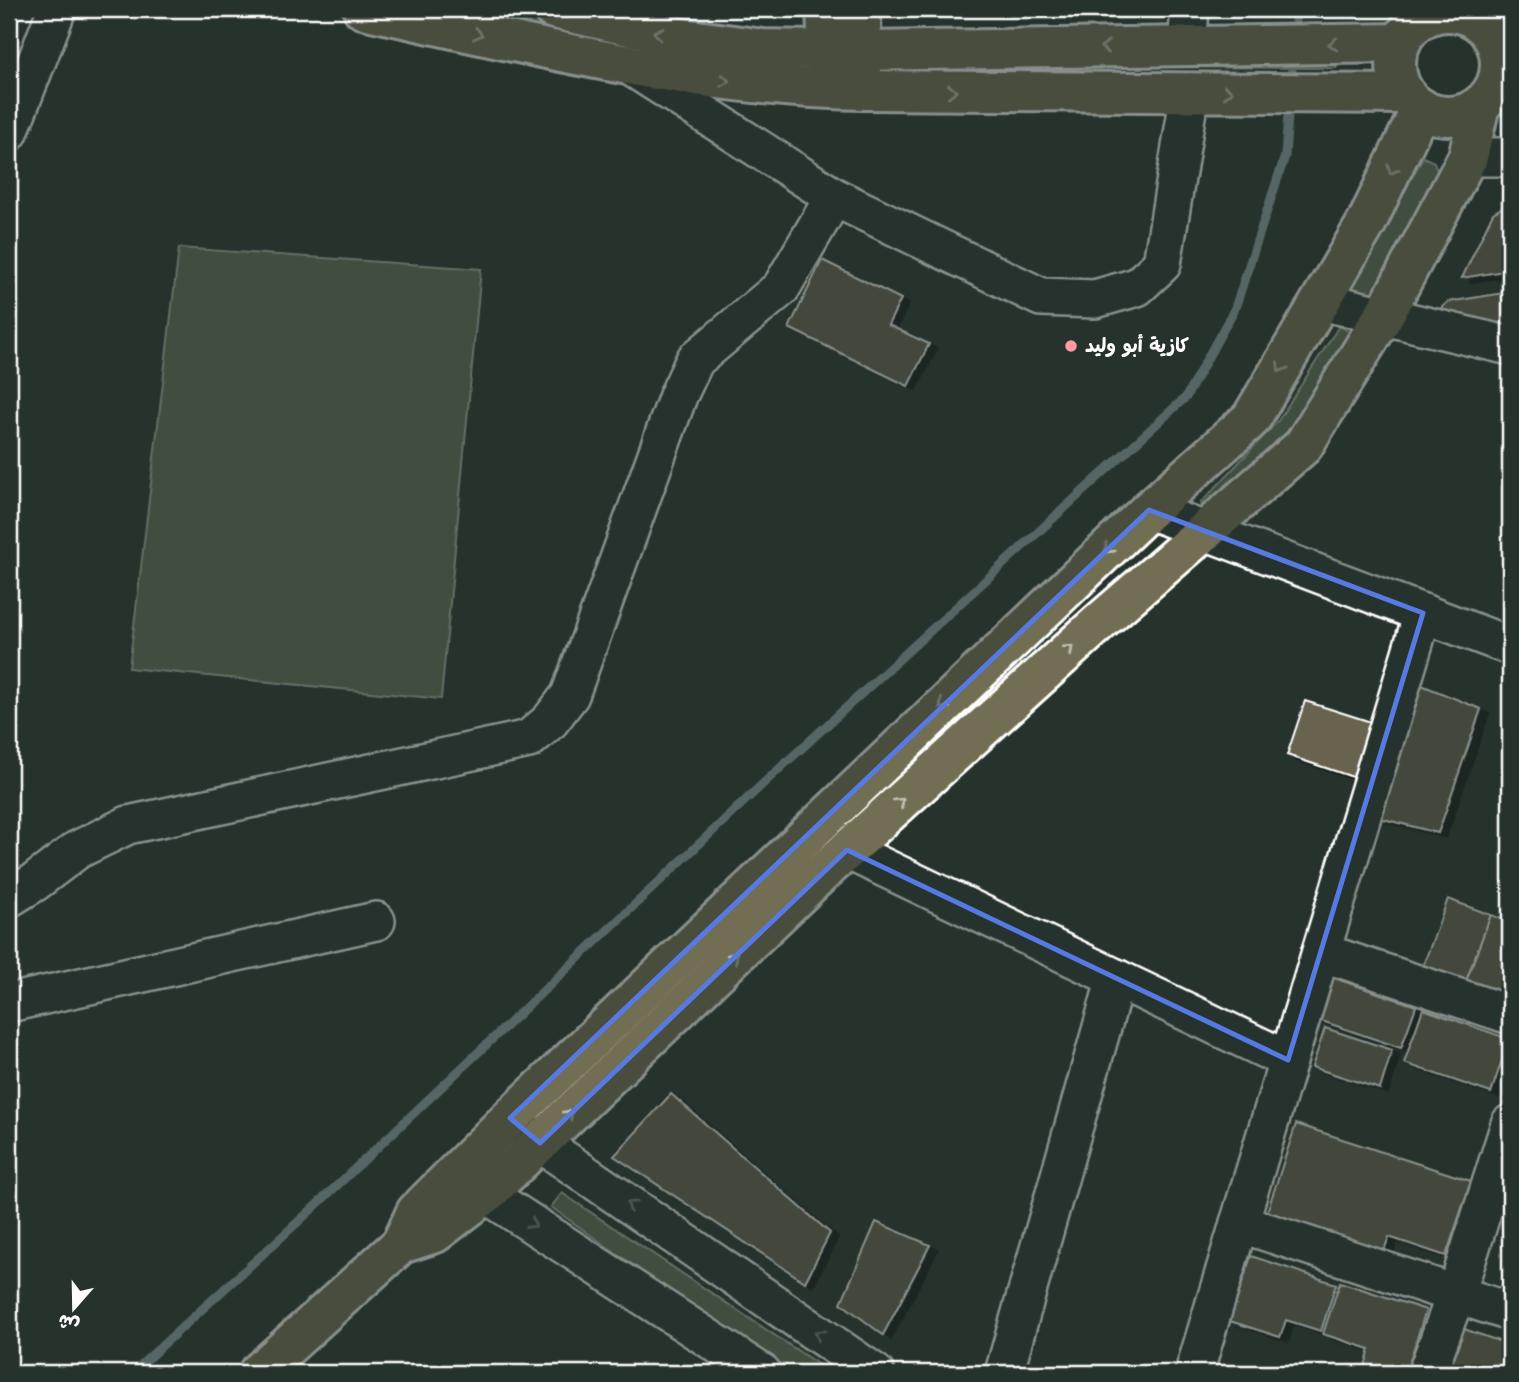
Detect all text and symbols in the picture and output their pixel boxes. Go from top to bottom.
one-way arrow [472,25,484,40]
one-way arrow [653,26,665,41]
one-way arrow [1327,36,1337,52]
one-way arrow [1099,39,1110,55]
one-way arrow [719,74,731,89]
one-way arrow [947,83,958,99]
one-way arrow [1224,84,1234,100]
one-way arrow [1386,163,1400,175]
place label: كازية أبو وليد [1085,334,1189,358]
marker: كازية أبو وليد [1063,338,1079,354]
one-way arrow [1276,361,1289,374]
one-way arrow [1103,540,1116,553]
one-way arrow [1061,645,1074,658]
one-way arrow [938,697,951,709]
one-way arrow [892,798,905,810]
one-way arrow [726,952,739,965]
one-way arrow [561,1110,574,1123]
one-way arrow [626,1201,639,1213]
one-way arrow [525,1216,538,1229]
north arrow [38,1274,108,1344]
text: ش [55,1309,82,1337]
one-way arrow [814,1330,827,1342]

